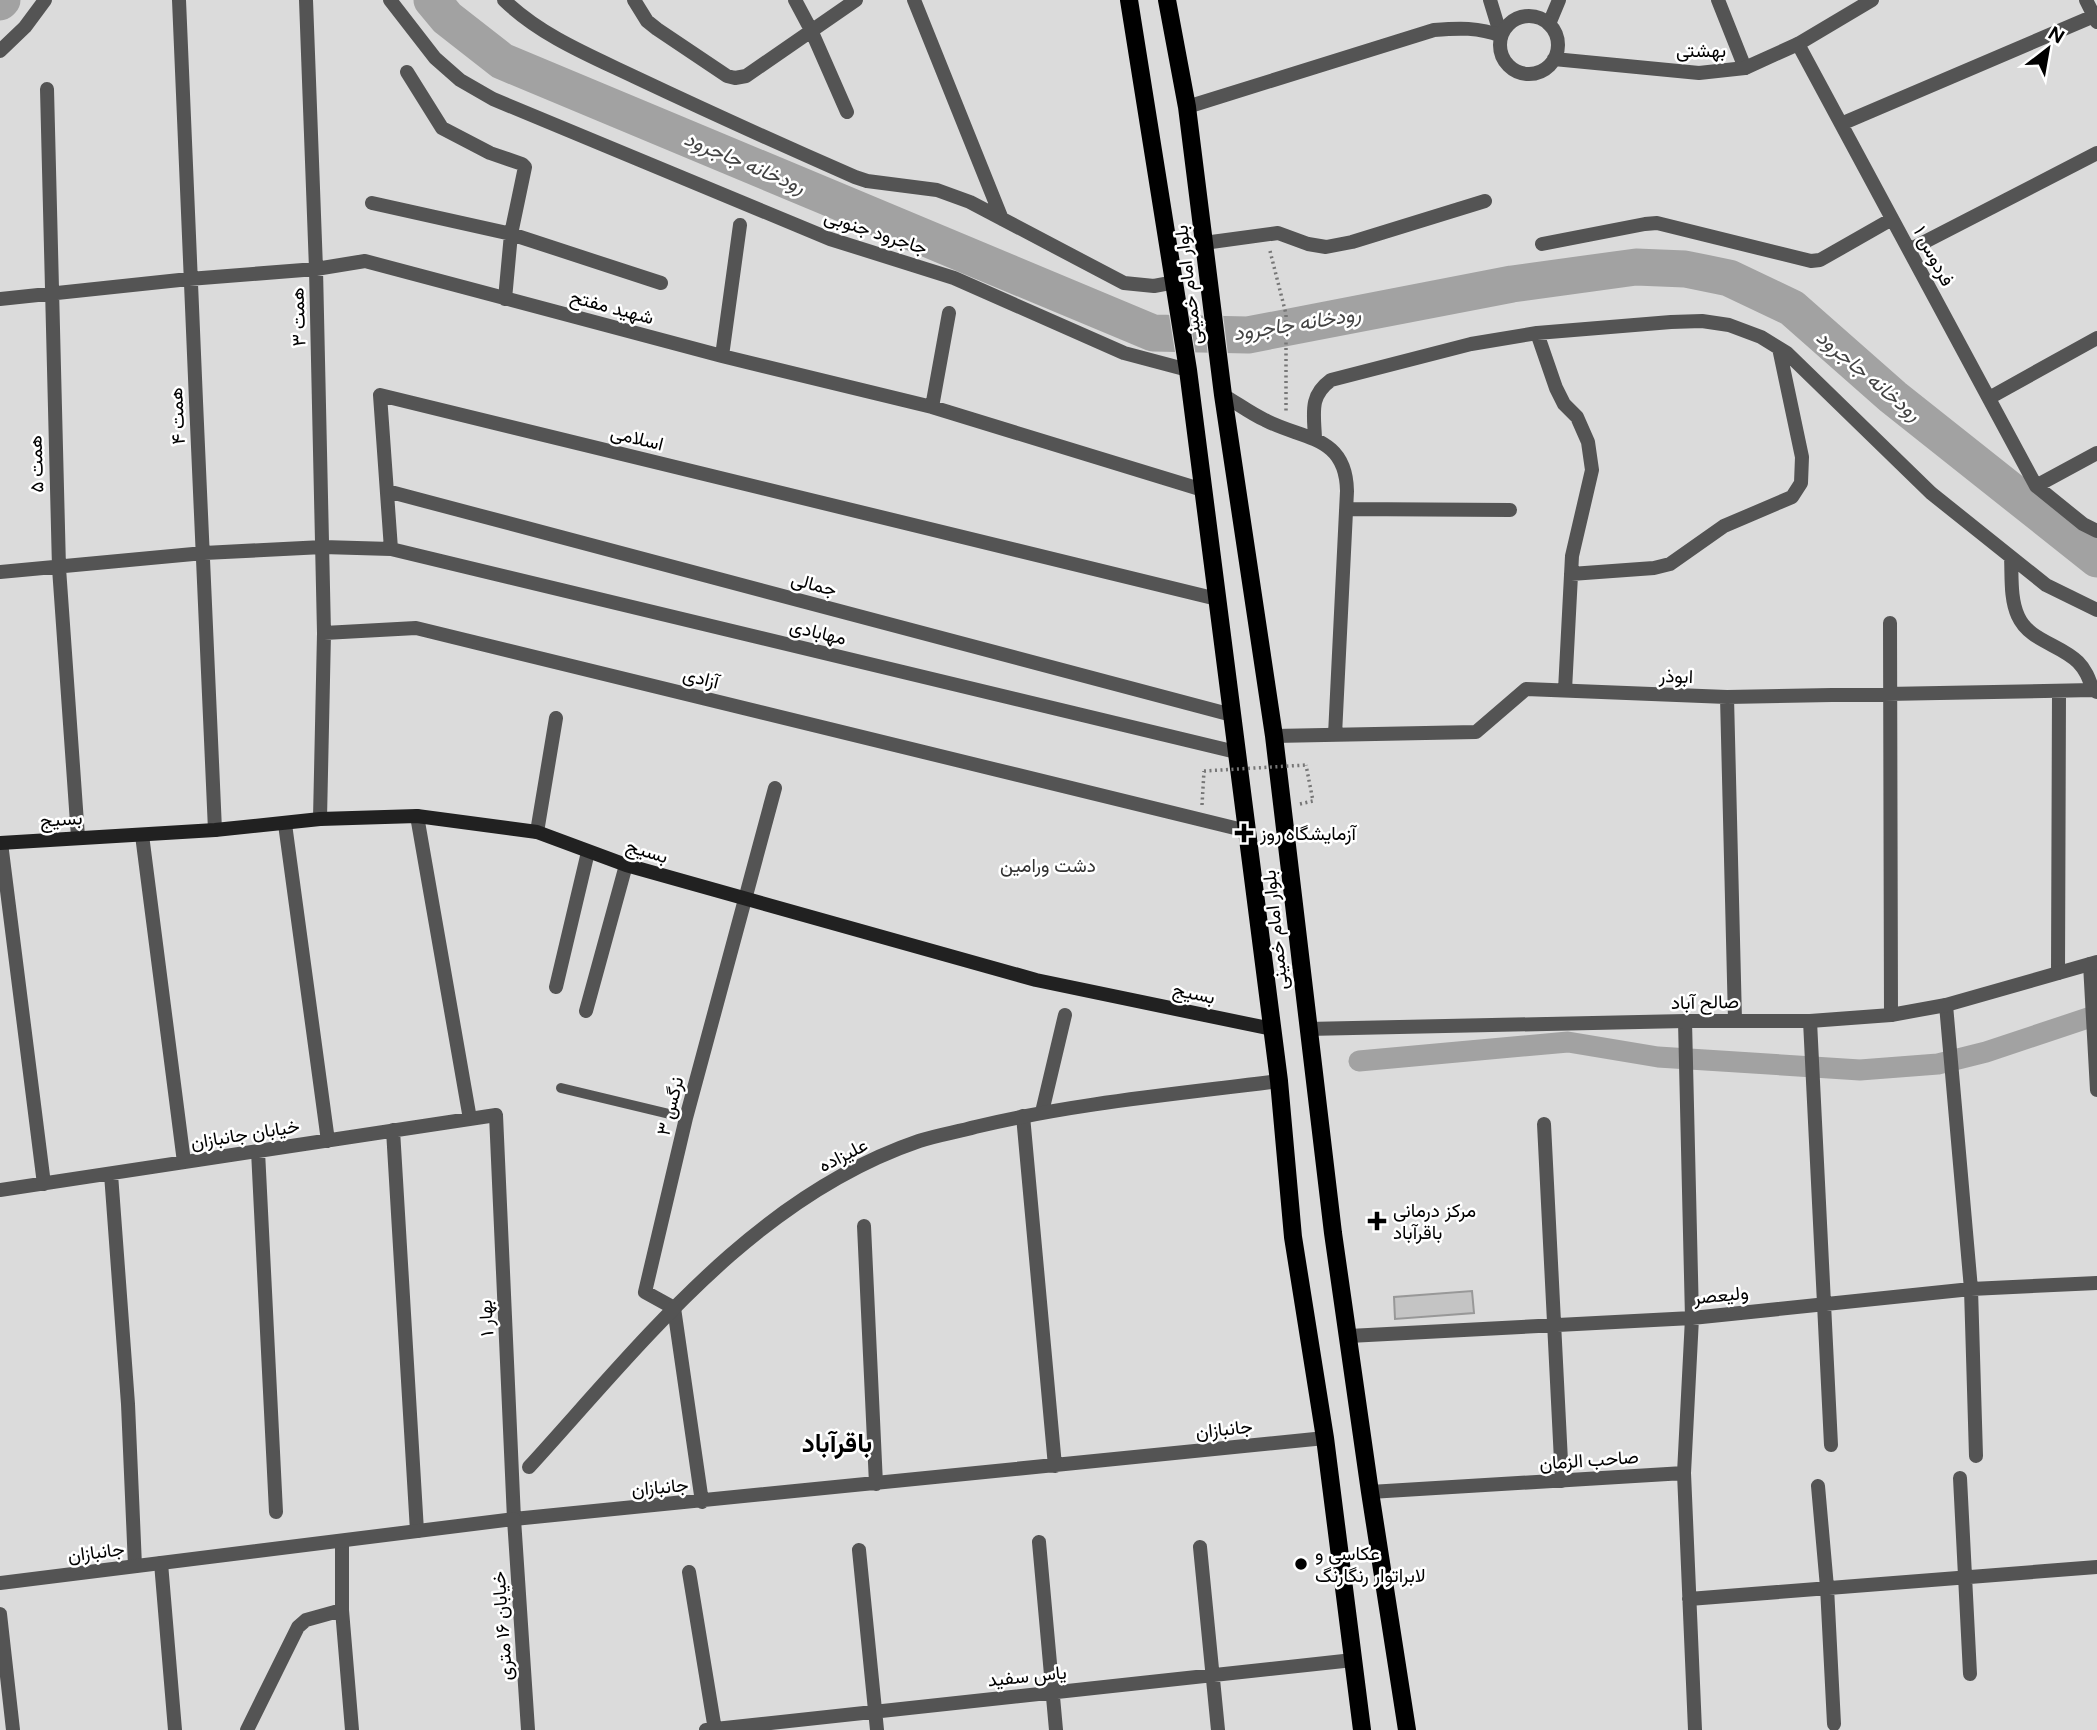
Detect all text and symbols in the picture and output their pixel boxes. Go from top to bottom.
north arrow [2013,14,2083,84]
text: N [2044,21,2069,48]
street label: بهشتی [1676,39,1726,62]
water label: رودخانه جاجرود [680,125,809,200]
street label: جاجرود جنوبی [822,205,930,259]
street label: فردوس ۱ [1909,222,1959,290]
street label: بلوار امام خمینی [1169,224,1208,346]
street label: شهید مفتح [567,285,656,331]
street label: همت ۳ [285,287,311,347]
water label: رودخانه جاجرود [1231,301,1363,346]
water label: رودخانه جاجرود [1811,324,1926,427]
street label: همت ۴ [164,387,190,445]
street label: اسلامی [608,420,666,456]
street label: همت ۵ [24,435,48,493]
street label: جمالی [789,567,839,601]
street label: مهابادی [787,614,849,650]
street label: آزادی [681,662,723,694]
street label: ابوذر [1658,664,1693,688]
street label: بسیج [39,806,83,834]
place label: آزمایشگاه روز [1259,822,1357,845]
marker: آزمایشگاه روز [1234,823,1254,843]
street label: بسیج [623,834,671,870]
park label: دشت ورامین [1000,854,1096,877]
street label: بلوار امام خمینی [1257,869,1294,991]
street label: بسیج [1170,977,1217,1011]
street label: صالح آباد [1671,990,1739,1016]
street label: نرگس ۳ [652,1074,688,1138]
street label: خیابان جانبازان [189,1114,301,1154]
street label: علیزاده [815,1133,871,1177]
place label: مرکز درمانی باقرآباد [1393,1199,1476,1244]
marker: مرکز درمانی باقرآباد [1367,1211,1387,1231]
street label: ولیعصر [1691,1281,1750,1309]
street label: بهار ۱ [474,1299,498,1337]
street label: جانبازان [1194,1415,1254,1443]
district label: باقرآباد [802,1427,872,1459]
street label: صاحب الزمان [1538,1445,1640,1475]
street label: جانبازان [631,1473,689,1501]
street label: جانبازان [66,1537,126,1567]
place label: عکاسی و لابراتوار رنگارنگ [1315,1542,1426,1587]
marker: عکاسی و لابراتوار رنگارنگ [1293,1556,1309,1572]
street label: خیابان ۱۶ متری [487,1570,517,1682]
street label: یاس سفید [986,1660,1068,1692]

